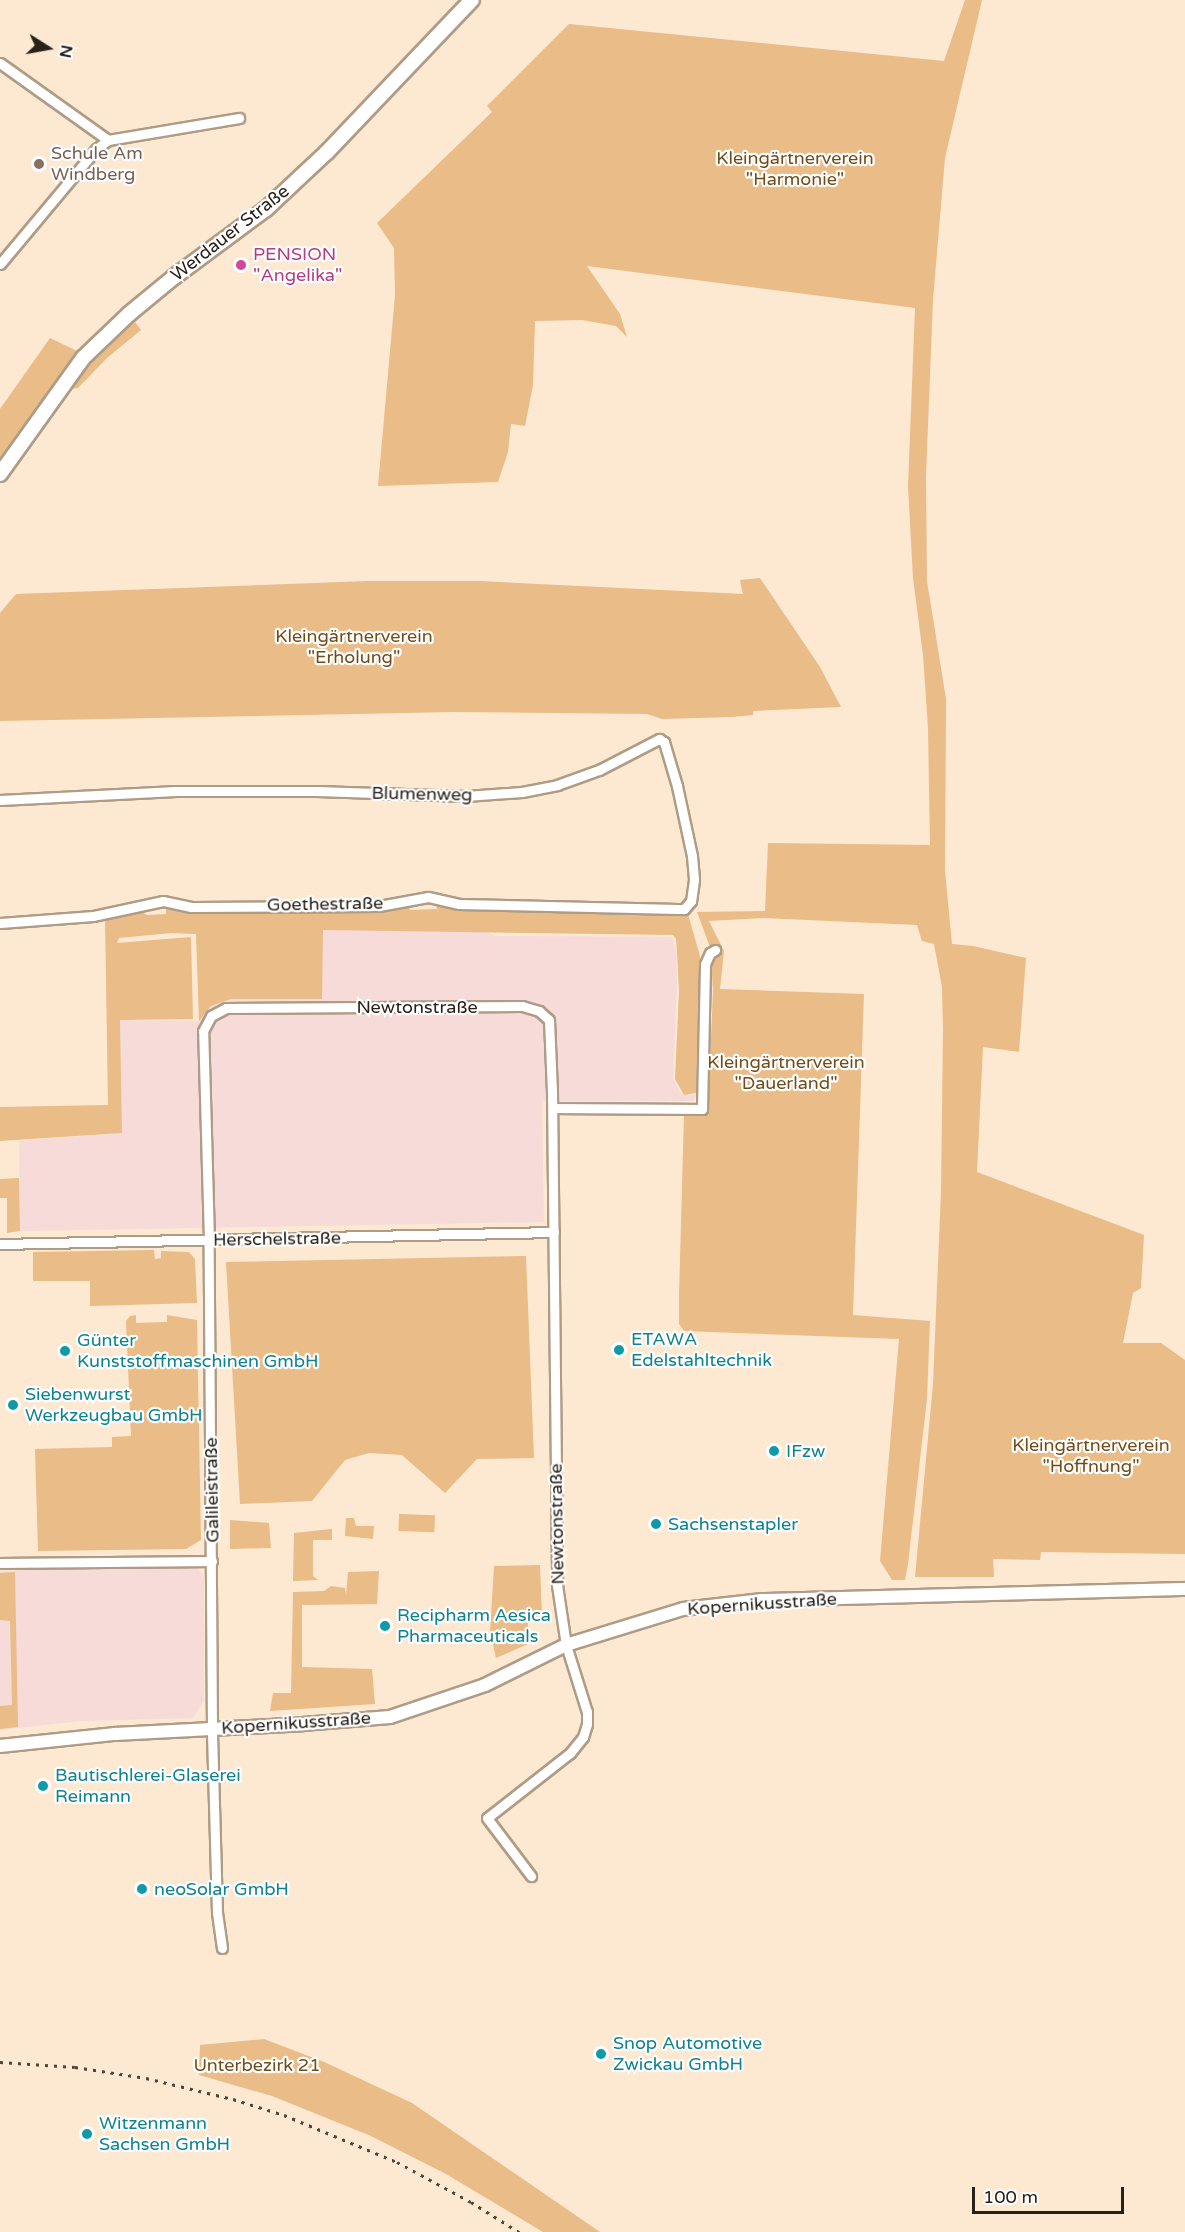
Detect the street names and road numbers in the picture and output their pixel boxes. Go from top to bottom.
street label: Werdauer Straße [167,180,293,286]
street label: Blumenweg [371,782,473,806]
street label: Goethestraße [267,892,383,916]
street label: Newtonstraße [356,996,478,1018]
street label: Herschelstraße [213,1227,341,1251]
street label: Galileistraße [200,1437,224,1543]
street label: Newtonstraße [545,1463,569,1585]
street label: Kopernikusstraße [686,1588,838,1620]
street label: Kopernikusstraße [220,1707,372,1739]

